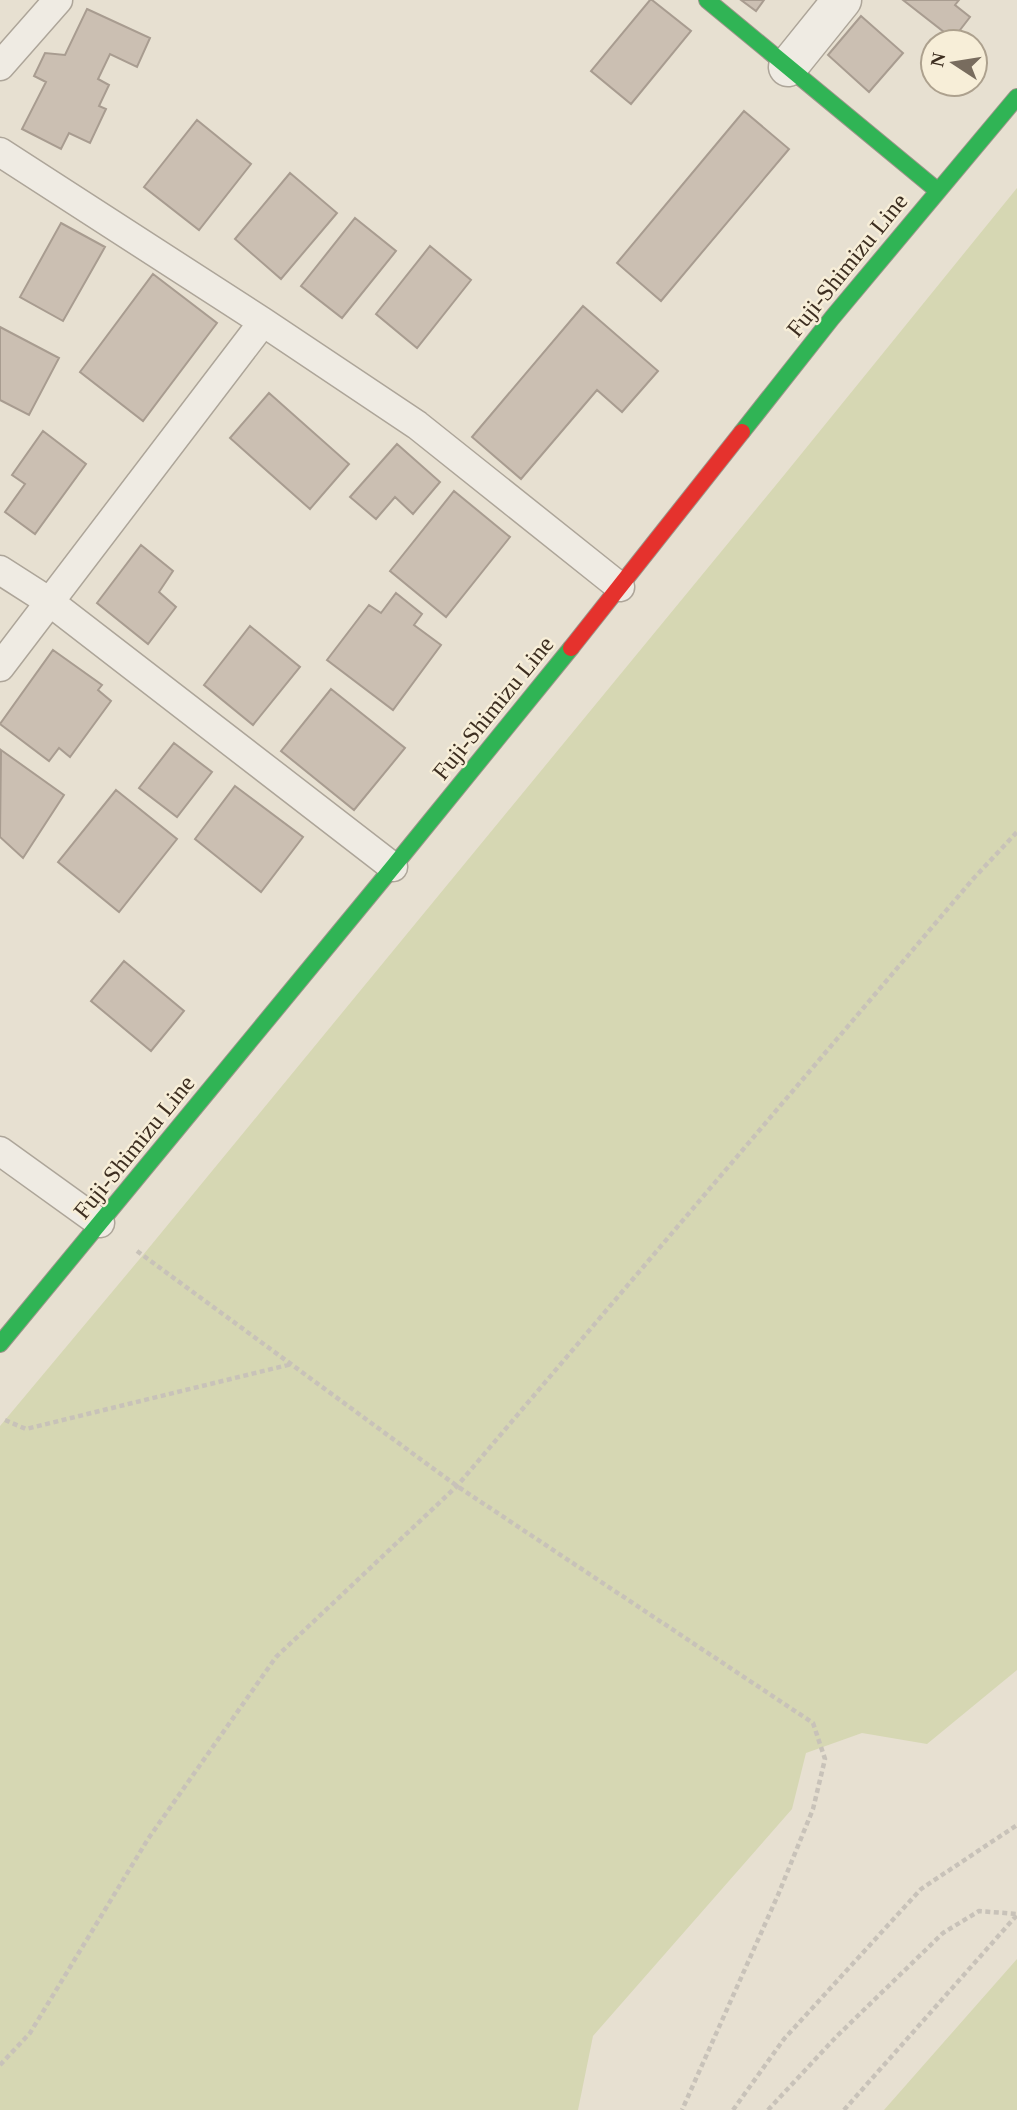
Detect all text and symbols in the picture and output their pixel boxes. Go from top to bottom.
north arrow [919,28,989,98]
text: N [926,50,950,68]
street label: Fuji-Shimizu Line [781,188,913,342]
street label: Fuji-Shimizu Line [427,631,559,785]
street label: Fuji-Shimizu Line [68,1070,200,1224]

